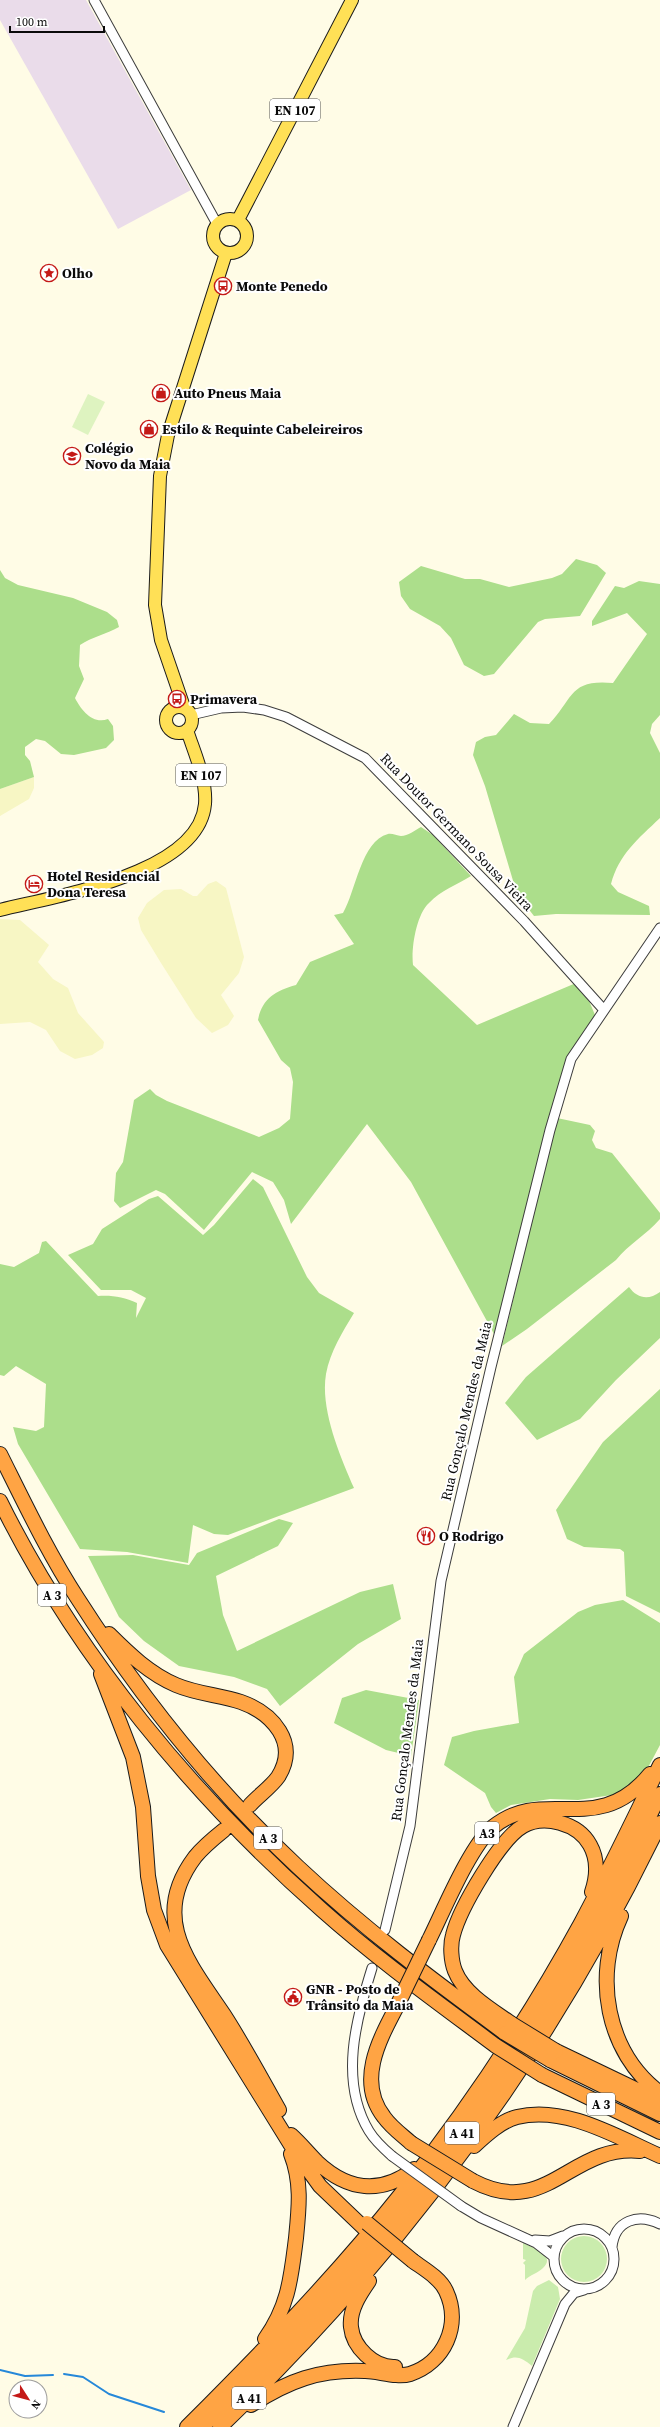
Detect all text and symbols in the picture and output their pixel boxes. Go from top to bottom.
scale bar [10,8,104,34]
text: 100 m [16,14,48,30]
road number: EN 107 [270,99,320,121]
place icon: Olho [39,263,59,283]
place label: Olho [62,263,93,283]
bus stop icon: Monte Penedo [213,276,233,296]
place label: Monte Penedo [236,276,328,296]
shop icon: Auto Pneus Maia [151,383,171,403]
place label: Auto Pneus Maia [174,383,282,403]
shop icon: Estilo & Requinte Cabeleireiros [139,419,159,439]
place label: Estilo & Requinte Cabeleireiros [162,419,363,439]
place label: Colégio Novo da Maia [85,438,171,474]
school or university icon: Colégio Novo da Maia [62,446,82,466]
bus stop icon: Primavera [167,689,187,709]
place label: Primavera [190,689,258,709]
street label: Rua Doutor Germano Sousa Vieira [376,749,539,916]
road number: EN 107 [176,764,226,786]
place label: Hotel Residencial Dona Teresa [47,866,160,902]
hotel icon: Hotel Residencial Dona Teresa [24,874,44,894]
street label: Rua Gonçalo Mendes da Maia [436,1318,497,1503]
restaurant icon: O Rodrigo [416,1526,436,1546]
place label: O Rodrigo [439,1526,504,1546]
road number: A 3 [38,1584,66,1606]
street label: Rua Gonçalo Mendes da Maia [386,1637,428,1822]
road number: A3 [475,1822,499,1844]
road number: A 3 [254,1827,282,1849]
place label: GNR - Posto de Trânsito da Maia [306,1979,414,2015]
public building icon: GNR - Posto de Trânsito da Maia [283,1987,303,2007]
road number: A 3 [587,2093,615,2115]
road number: A 41 [445,2122,479,2144]
north arrow [8,2379,48,2419]
road number: A 41 [232,2387,266,2409]
text: N [27,2397,44,2412]

